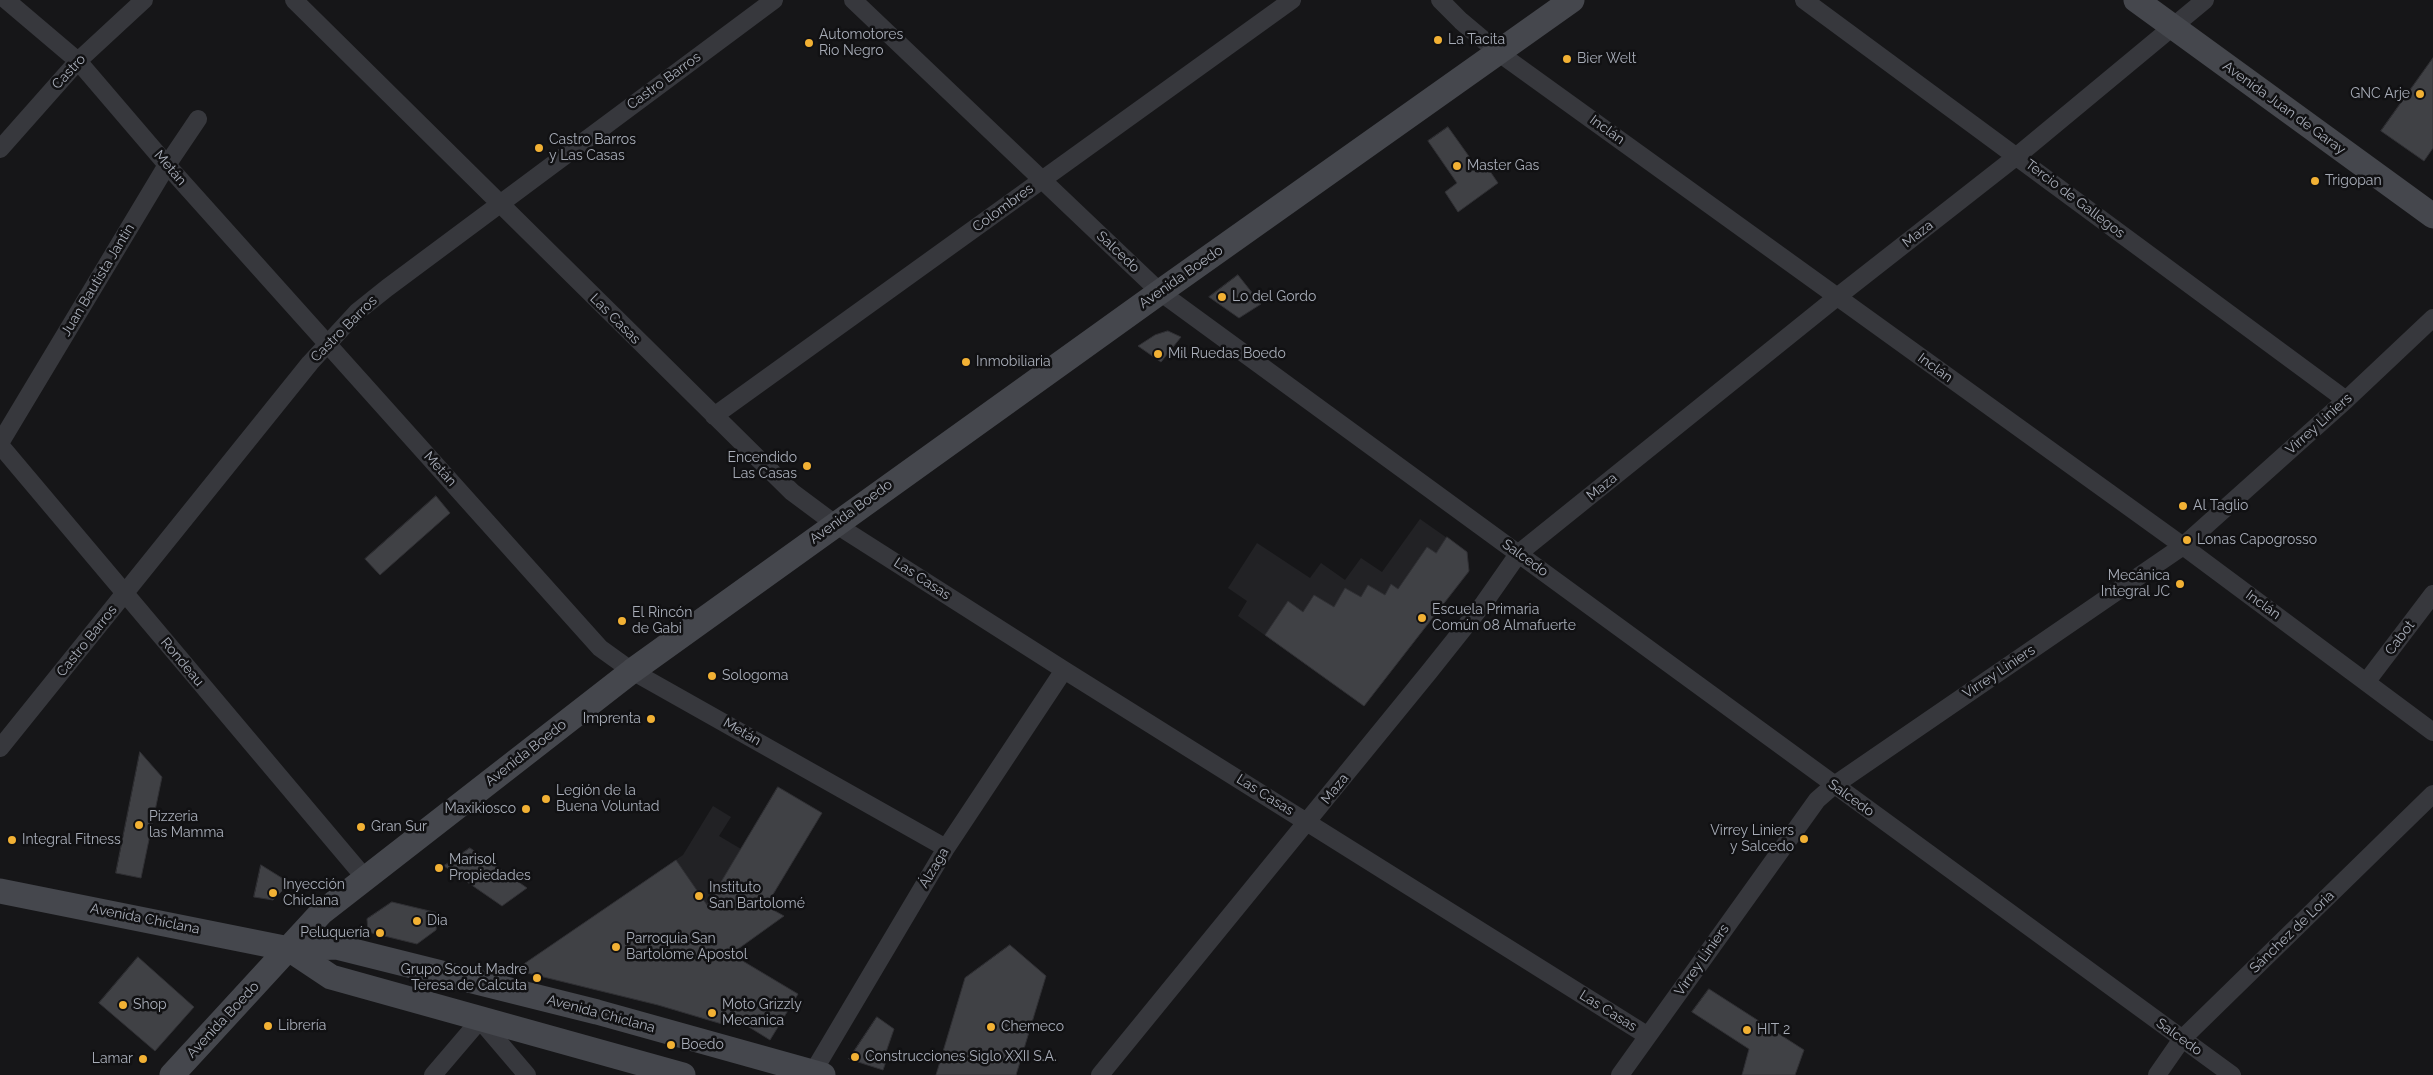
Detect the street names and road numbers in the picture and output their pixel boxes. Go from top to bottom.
street label: Castro Barros [624,49,704,113]
street label: Castro [49,51,89,93]
street label: Avenida Juan de Garay [2219,58,2349,158]
street label: Inclán [1586,112,1628,148]
street label: Metán [150,147,190,189]
street label: Tercio de Gallegos [2022,156,2128,242]
street label: Colombres [969,180,1037,236]
street label: Maza [1899,217,1937,251]
street label: Juan Bautista Jantin [58,221,138,339]
street label: Salcedo [1093,228,1143,276]
street label: Avenida Boedo [1136,242,1226,312]
street label: Las Casas [586,290,644,348]
street label: Castro Barros [307,292,381,366]
street label: Inclán [1914,350,1956,386]
street label: Virrey Liniers [2282,390,2356,458]
street label: Metán [420,448,460,490]
street label: Maza [1583,470,1621,504]
street label: Avenida Boedo [806,476,896,548]
street label: Salcedo [1499,536,1551,580]
street label: Las Casas [890,554,954,604]
street label: Inclán [2242,587,2284,623]
street label: Castro Barros [53,602,121,680]
street label: Cabot [2382,617,2418,659]
street label: Rondeau [157,634,207,690]
street label: Virrey Liniers [1960,642,2038,702]
street label: Metán [720,715,764,749]
street label: Avenida Boedo [482,716,570,790]
street label: Maza [1318,770,1352,808]
street label: Las Casas [1233,771,1297,819]
street label: Salcedo [1825,776,1877,820]
street label: Álzaga [915,845,953,891]
street label: Sánchez de Loria [2246,887,2338,977]
street label: Avenida Chiclana [89,900,201,938]
street label: Virrey Liniers [1671,921,1733,999]
street label: Avenida Boedo [183,978,263,1062]
street label: Las Casas [1576,987,1640,1035]
street label: Avenida Chiclana [545,991,657,1037]
street label: Salcedo [2153,1015,2205,1059]

